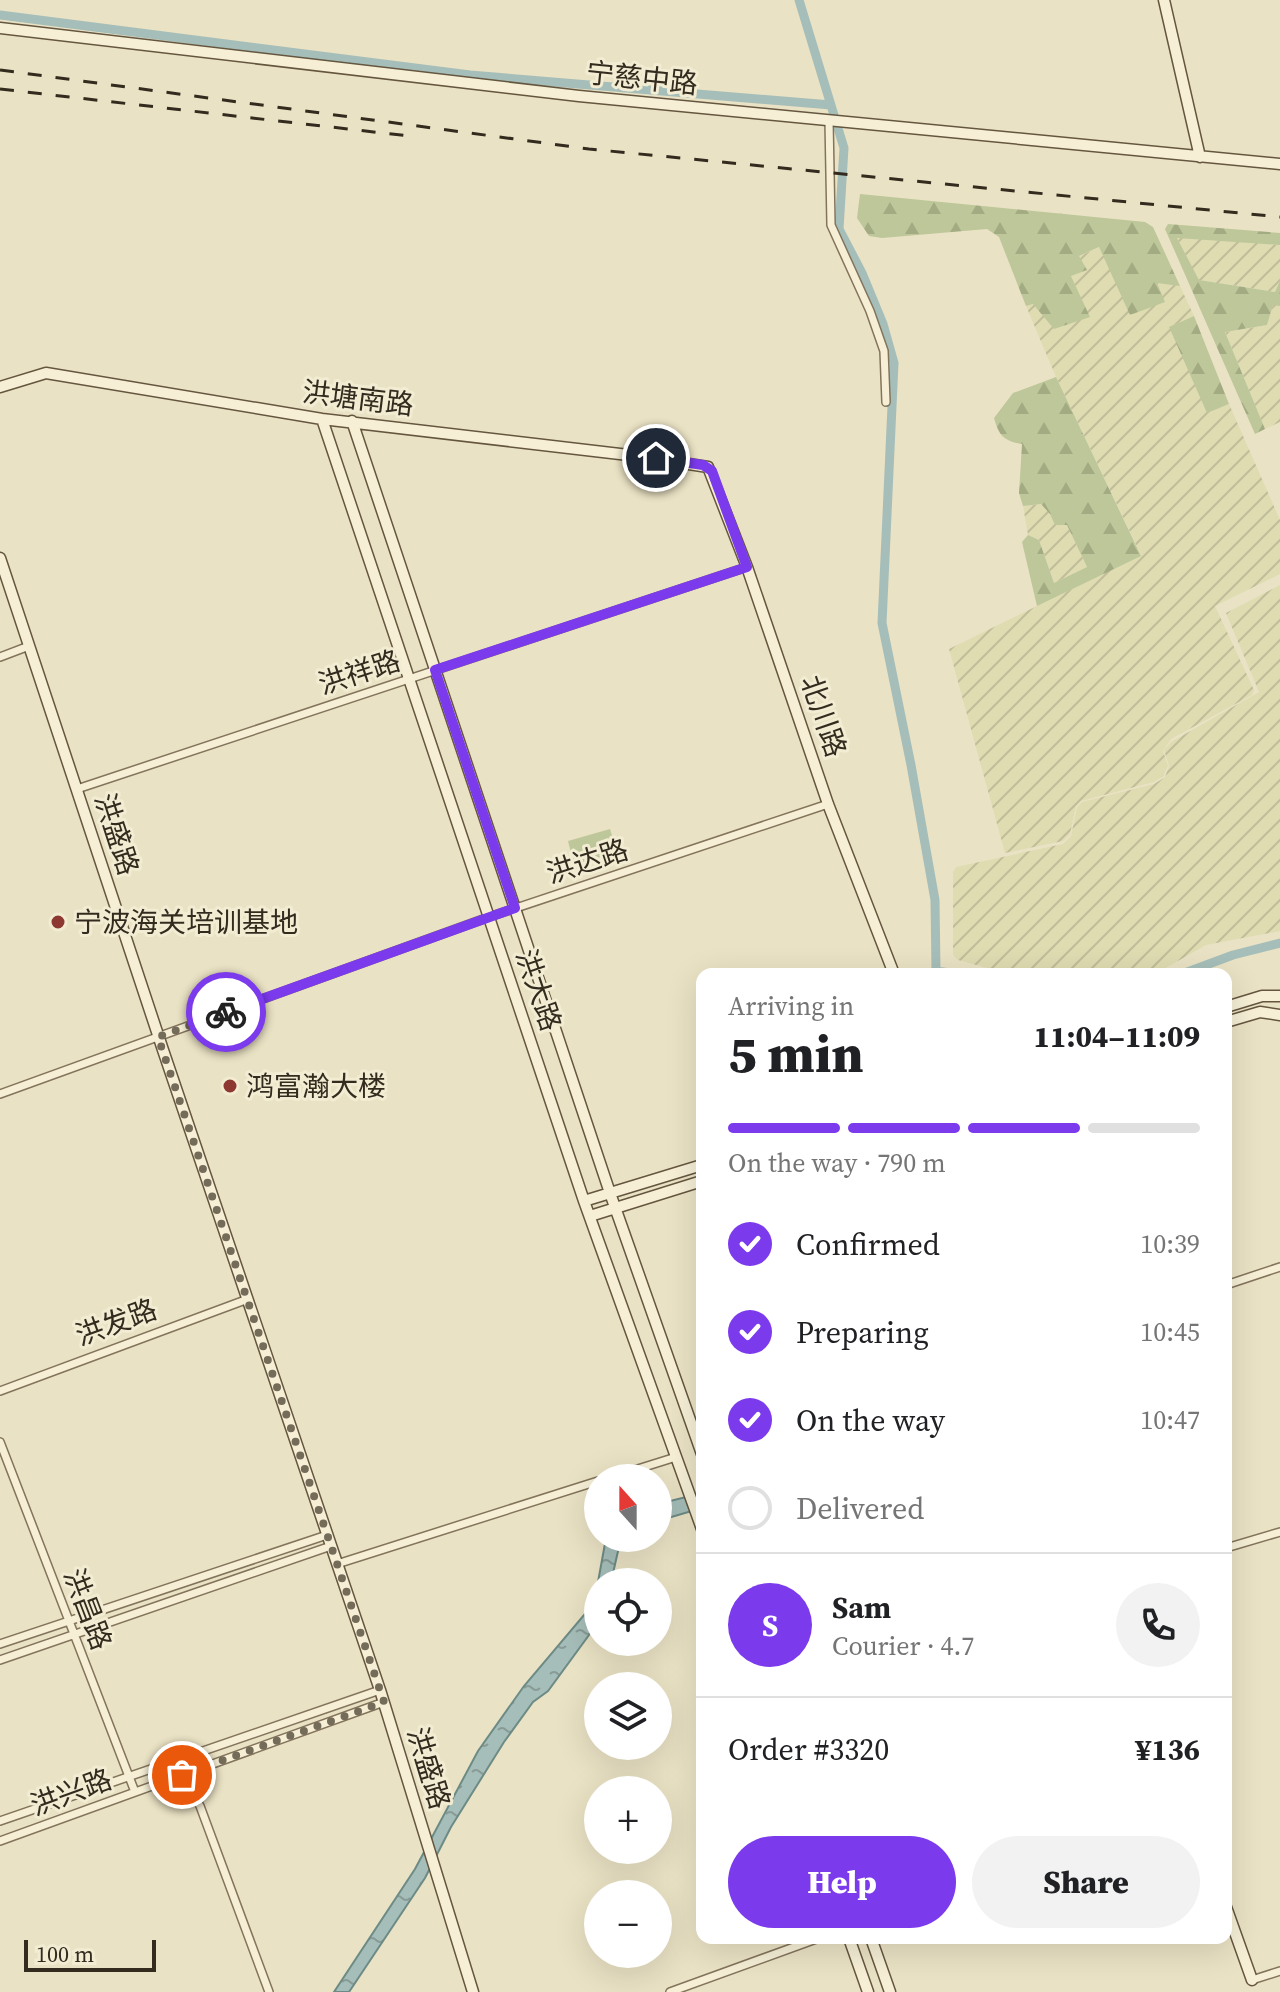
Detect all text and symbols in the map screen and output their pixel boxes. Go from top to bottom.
street label: 宁慈中路 [584,53,700,103]
street label: 洪塘南路 [300,372,416,424]
pin [622,424,690,492]
icon: home [634,436,678,480]
street label: 洪祥路 [313,641,405,703]
street label: 北川路 [792,670,856,762]
street label: 洪盛路 [86,788,148,880]
street label: 洪达路 [541,830,633,892]
place label: 宁波海关培训基地 [74,903,298,941]
marker: 宁波海关培训基地 [49,913,67,931]
street label: 洪大路 [507,944,571,1036]
courier [186,972,266,1052]
text: Arriving in [728,988,854,1024]
icon: bike [204,990,248,1034]
text: 11:04–11:09 [1033,1016,1200,1057]
text: 5 min [728,1018,864,1089]
place label: 鸿富瀚大楼 [246,1067,386,1105]
marker: 鸿富瀚大楼 [221,1077,239,1095]
text: On the way · 790 m [728,1145,946,1181]
icon: check [728,1222,772,1266]
text: Confirmed [796,1224,940,1265]
text: 10:39 [1140,1226,1200,1262]
street label: 洪发路 [70,1290,162,1354]
icon: check [728,1310,772,1354]
text: Preparing [796,1312,929,1353]
text: 10:45 [1140,1314,1200,1350]
icon: check [728,1398,772,1442]
text: On the way [796,1400,945,1441]
text: 10:47 [1140,1402,1200,1438]
north arrow [584,1464,672,1552]
map controls [584,1464,672,1968]
text: Delivered [796,1488,924,1529]
street label: 洪昌路 [55,1563,121,1655]
button: locate [584,1568,672,1656]
button: phone [1116,1583,1200,1667]
text: Sam [832,1587,891,1628]
text: S [762,1605,778,1646]
text: Courier · 4.7 [832,1628,974,1664]
button: layers [584,1672,672,1760]
street label: 洪盛路 [399,1722,459,1814]
text: Order #3320 [728,1729,889,1770]
text: ¥136 [1135,1729,1200,1770]
pin [148,1741,216,1809]
icon: bag [160,1753,204,1797]
street label: 洪兴路 [25,1760,117,1824]
button: + [584,1776,672,1864]
button: Help [728,1836,956,1928]
button: Share [972,1836,1200,1928]
button: − [584,1880,672,1968]
scale bar [24,1936,156,1972]
text: 100 m [36,1939,94,1969]

